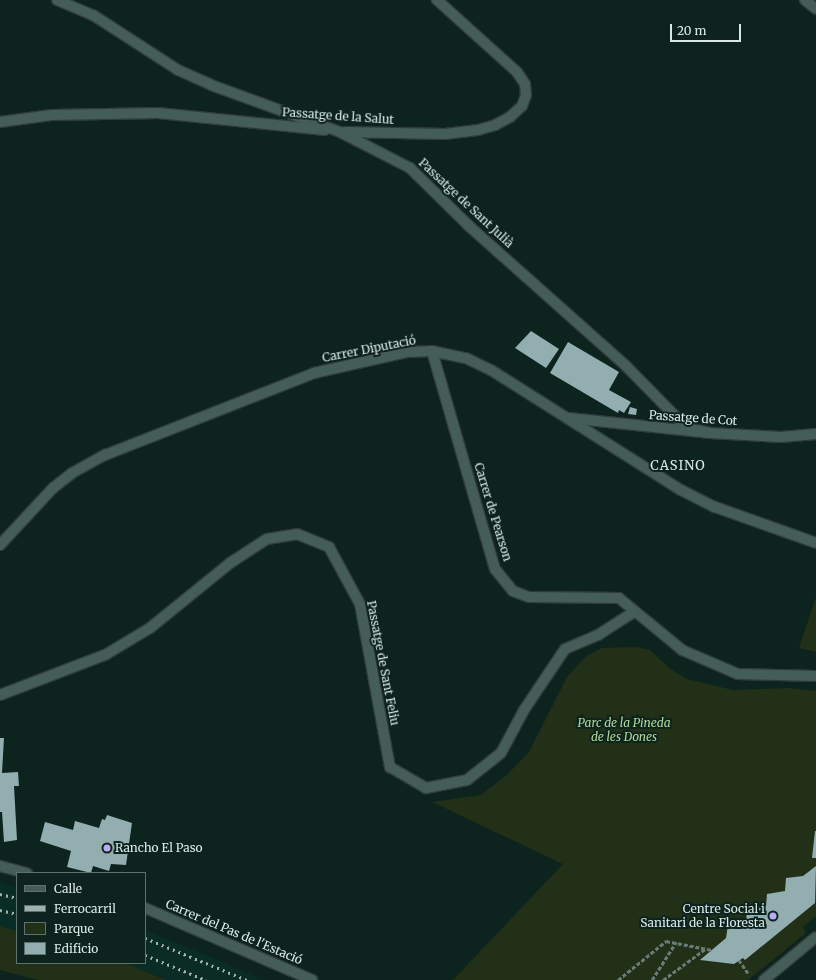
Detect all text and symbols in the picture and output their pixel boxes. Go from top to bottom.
scale bar [672,16,743,42]
text: 20 m [677,23,706,38]
street label: Passatge de la Salut [282,105,394,127]
street label: Passatge de Sant Julià [416,155,516,251]
street label: Carrer Diputació [321,333,417,365]
street label: Passatge de Cot [648,408,738,428]
district label: CASINO [650,458,706,474]
street label: Carrer de Pearson [471,461,515,563]
street label: Passatge de Sant Feliu [364,599,402,727]
park label: Parc de la Pineda de les Dones [577,716,671,744]
place label: Rancho El Paso [115,841,203,855]
marker: Rancho El Paso [102,843,112,853]
legend [16,872,146,964]
text: Calle [54,881,82,896]
street label: Carrer del Pas de l'Estació [163,897,305,967]
text: Ferrocarril [54,901,116,916]
place label: Centre Social i Sanitari de la Floresta [640,902,765,930]
marker: Centre Social i Sanitari de la Floresta [768,911,778,921]
text: Parque [54,921,94,936]
text: Edificio [54,941,98,956]

